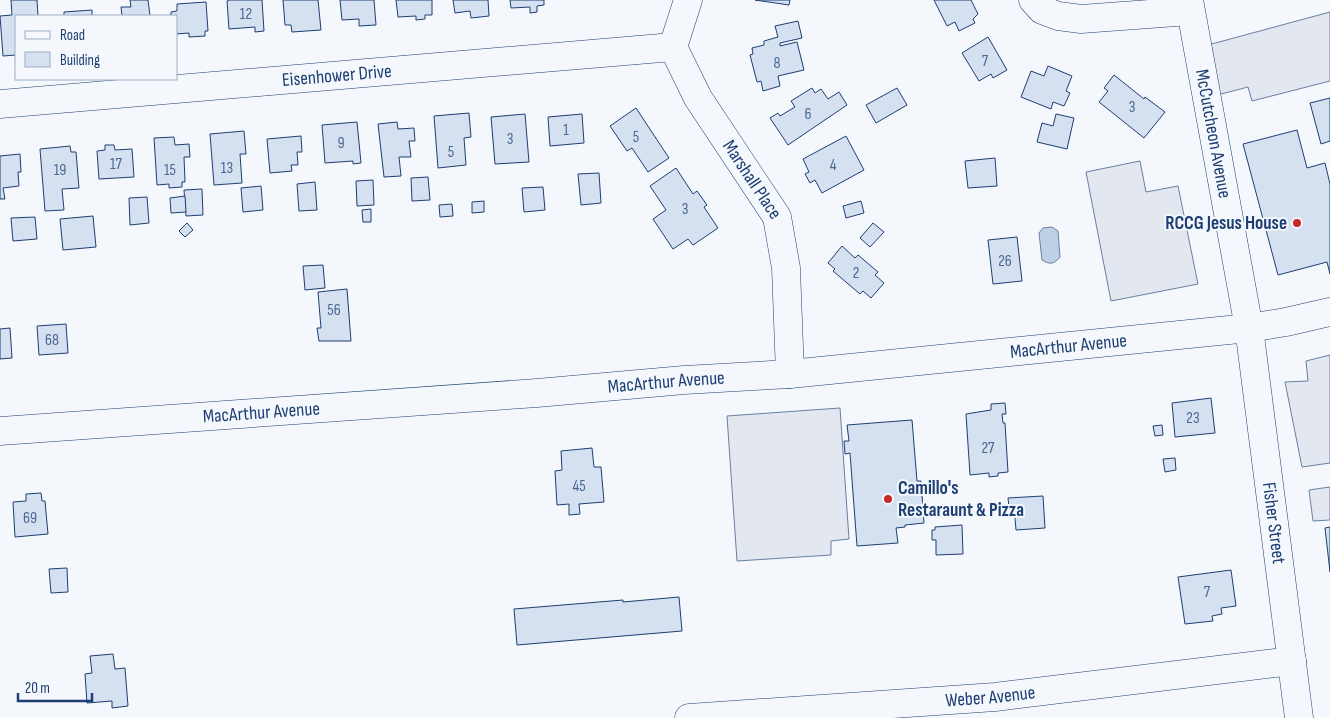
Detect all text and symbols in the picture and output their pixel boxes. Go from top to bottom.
house number: 12 [240,5,252,24]
legend [15,15,178,80]
text: Road [60,26,85,45]
text: Building [60,51,100,70]
house number: 7 [982,52,989,71]
house number: 8 [773,54,781,73]
street label: Eisenhower Drive [281,59,392,92]
street label: McCutcheon Avenue [1190,67,1237,200]
house number: 3 [1129,98,1135,117]
house number: 6 [804,105,812,124]
house number: 1 [563,121,569,140]
house number: 5 [633,128,639,147]
house number: 3 [507,130,513,149]
house number: 9 [337,134,345,153]
street label: Marshall Place [718,136,787,224]
house number: 5 [448,143,454,162]
house number: 17 [110,155,123,174]
house number: 4 [830,156,837,175]
house number: 13 [221,159,233,178]
house number: 19 [54,161,66,180]
house number: 15 [164,161,176,180]
house number: 3 [682,200,688,219]
place label: RCCG Jesus House [1165,212,1287,235]
marker: RCCG Jesus House [1291,217,1303,229]
house number: 26 [998,252,1012,271]
house number: 2 [853,264,859,283]
house number: 56 [327,301,341,320]
street label: MacArthur Avenue [1009,329,1128,363]
house number: 68 [45,331,59,350]
street label: MacArthur Avenue [607,366,725,398]
street label: MacArthur Avenue [202,397,321,428]
house number: 23 [1186,409,1200,428]
house number: 27 [981,439,995,458]
house number: 45 [572,477,586,496]
place label: Camillo's Restaraunt & Pizza [898,477,1024,522]
street label: Fisher Street [1257,481,1291,565]
marker: Camillo's Restaraunt & Pizza [882,493,894,505]
house number: 69 [23,509,37,528]
house number: 7 [1204,583,1211,602]
scale bar [18,670,91,702]
text: 20 m [25,679,50,698]
street label: Weber Avenue [945,681,1036,712]

